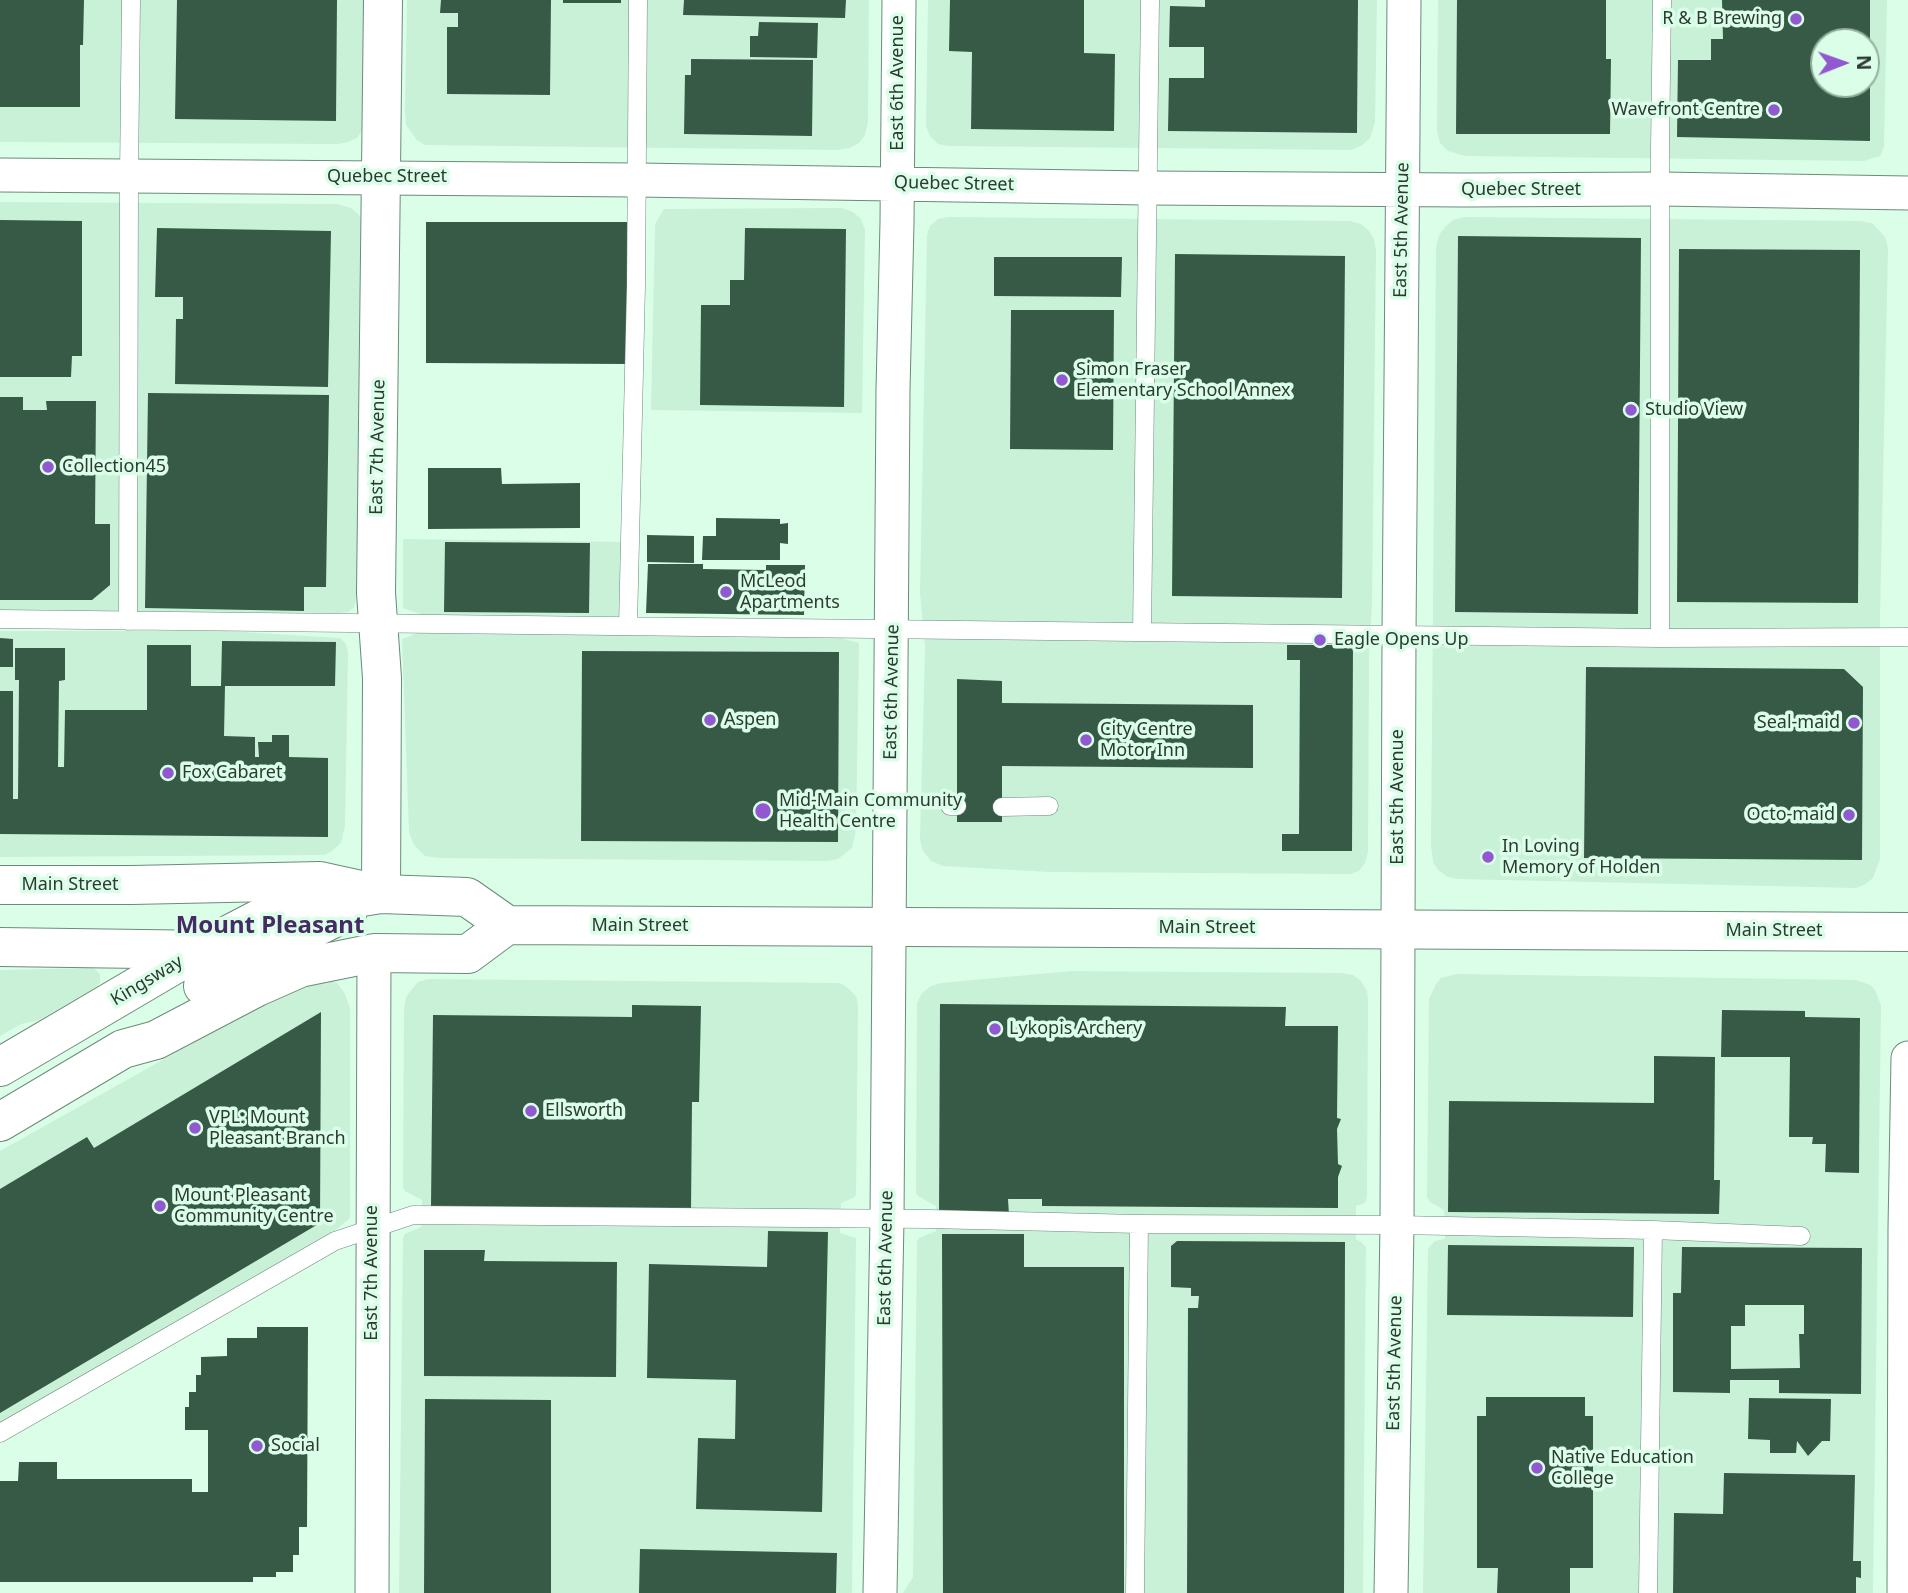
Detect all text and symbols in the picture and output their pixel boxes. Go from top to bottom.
place label: R & B Brewing [1662,8,1782,30]
marker: R & B Brewing [1788,11,1804,27]
street label: East 6th Avenue [887,15,909,151]
north arrow [1810,28,1880,98]
text: N [1851,55,1877,71]
place label: Wavefront Centre [1611,99,1760,121]
marker: Wavefront Centre [1766,102,1782,118]
street label: East 5th Avenue [1390,162,1414,298]
street label: Quebec Street [327,166,447,188]
street label: Quebec Street [894,172,1014,196]
street label: Quebec Street [1461,179,1581,201]
place label: Simon Fraser Elementary School Annex [1076,359,1291,402]
marker: Simon Fraser Elementary School Annex [1054,372,1070,388]
street label: East 7th Avenue [366,379,390,515]
place label: Studio View [1645,399,1743,421]
marker: Studio View [1623,402,1639,418]
place label: Collection45 [62,456,166,478]
marker: Collection45 [40,459,56,475]
place label: McLeod Apartments [740,571,840,614]
marker: McLeod Apartments [718,584,734,600]
street label: East 6th Avenue [880,624,904,760]
place label: Eagle Opens Up [1334,629,1469,651]
marker: Eagle Opens Up [1312,632,1328,648]
place label: Aspen [724,709,776,731]
marker: Aspen [702,712,718,728]
place label: Seal-maid [1757,712,1840,734]
marker: Seal-maid [1846,715,1862,731]
place label: City Centre Motor Inn [1100,719,1193,762]
street label: East 5th Avenue [1387,729,1409,865]
marker: City Centre Motor Inn [1078,732,1094,748]
place label: Fox Cabaret [182,762,282,784]
marker: Fox Cabaret [160,765,176,781]
place label: Mid-Main Community Health Centre [779,790,962,832]
marker: Mid-Main Community Health Centre [753,801,773,821]
place label: Octo-maid [1746,804,1835,826]
marker: Octo-maid [1841,807,1857,823]
place label: In Loving Memory of Holden [1502,836,1660,878]
marker: In Loving Memory of Holden [1480,849,1496,865]
street label: Main Street [21,874,119,896]
district label: Mount Pleasant [176,912,364,940]
street label: Main Street [591,915,689,937]
street label: Main Street [1158,917,1256,939]
street label: Main Street [1725,920,1823,942]
street label: Kingsway [107,951,187,1011]
place label: Lykopis Archery [1009,1018,1142,1040]
marker: Lykopis Archery [987,1021,1003,1037]
place label: Ellsworth [545,1100,623,1122]
marker: Ellsworth [523,1103,539,1119]
place label: VPL: Mount Pleasant Branch [209,1107,346,1150]
marker: VPL: Mount Pleasant Branch [187,1120,203,1136]
place label: Mount Pleasant Community Centre [174,1185,334,1228]
street label: East 6th Avenue [874,1190,898,1326]
marker: Mount Pleasant Community Centre [152,1198,168,1214]
street label: East 7th Avenue [361,1205,383,1341]
street label: East 5th Avenue [1383,1295,1407,1431]
place label: Social [271,1435,320,1457]
marker: Social [249,1438,265,1454]
place label: Native Education College [1551,1447,1694,1490]
marker: Native Education College [1529,1460,1545,1476]

